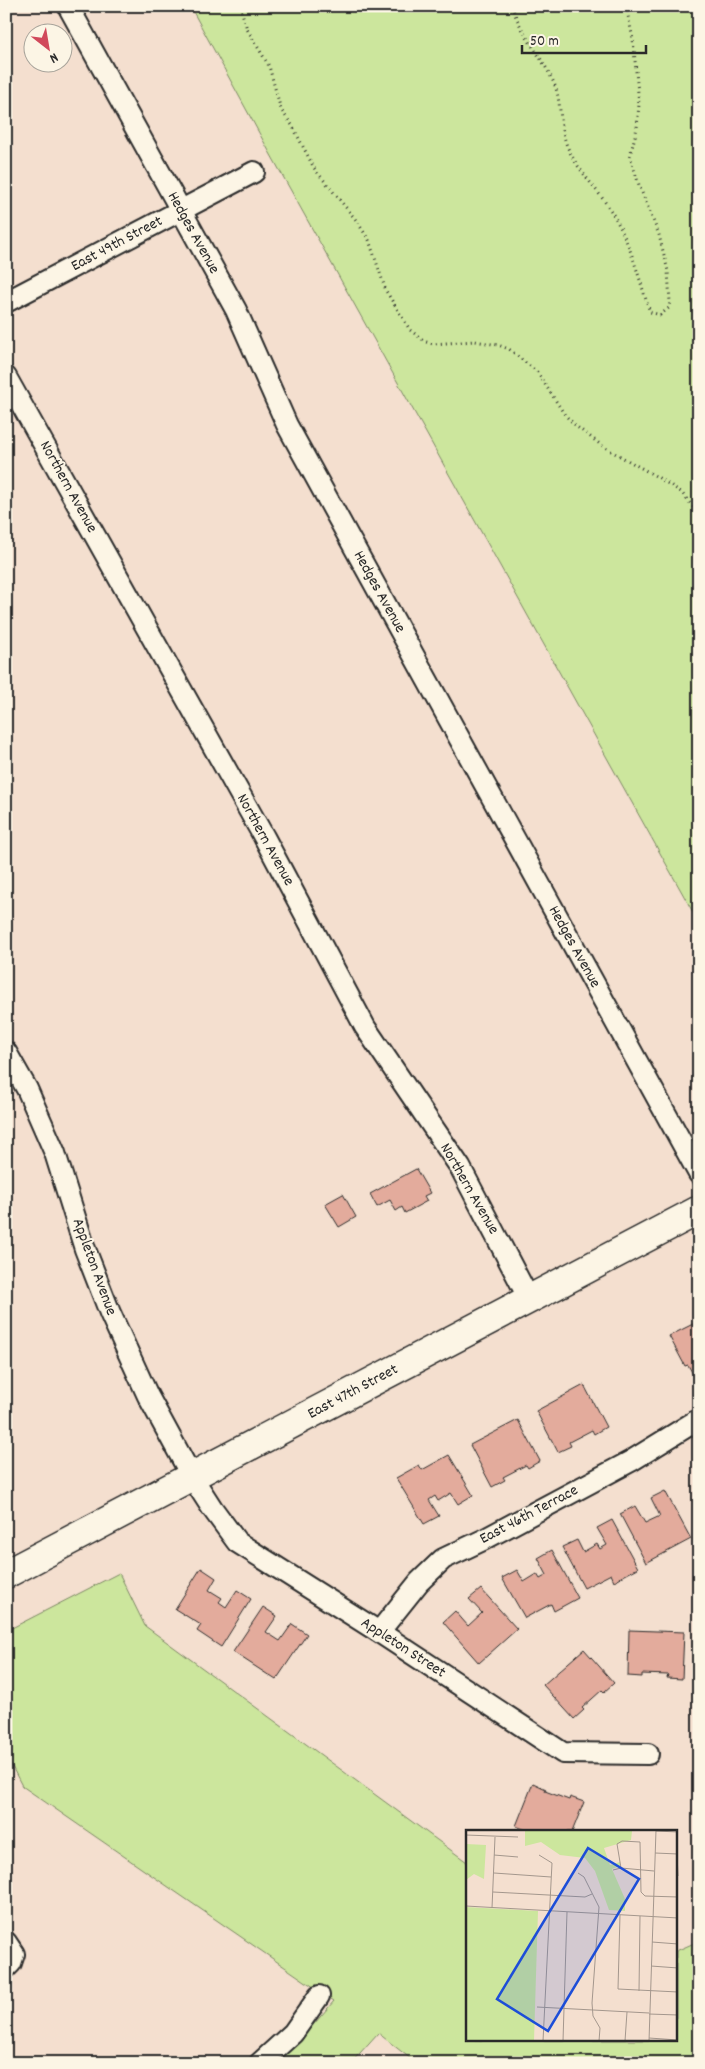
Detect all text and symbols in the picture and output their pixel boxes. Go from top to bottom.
north arrow [22,22,72,72]
scale bar [522,22,646,54]
text: 50 m [530,31,559,53]
text: N [45,47,62,68]
street label: Hedges Avenue [161,188,225,278]
street label: East 49th Street [67,210,167,278]
street label: Northern Avenue [33,437,103,537]
street label: Hedges Avenue [347,547,411,637]
street label: Northern Avenue [230,790,300,890]
street label: Hedges Avenue [542,902,606,992]
street label: Northern Avenue [434,1139,504,1239]
street label: Appleton Avenue [66,1215,122,1319]
street label: East 47th Street [304,1358,402,1426]
street label: East 46th Terrace [476,1479,582,1551]
street label: Appleton Street [356,1612,450,1684]
inset map [466,1830,678,2042]

